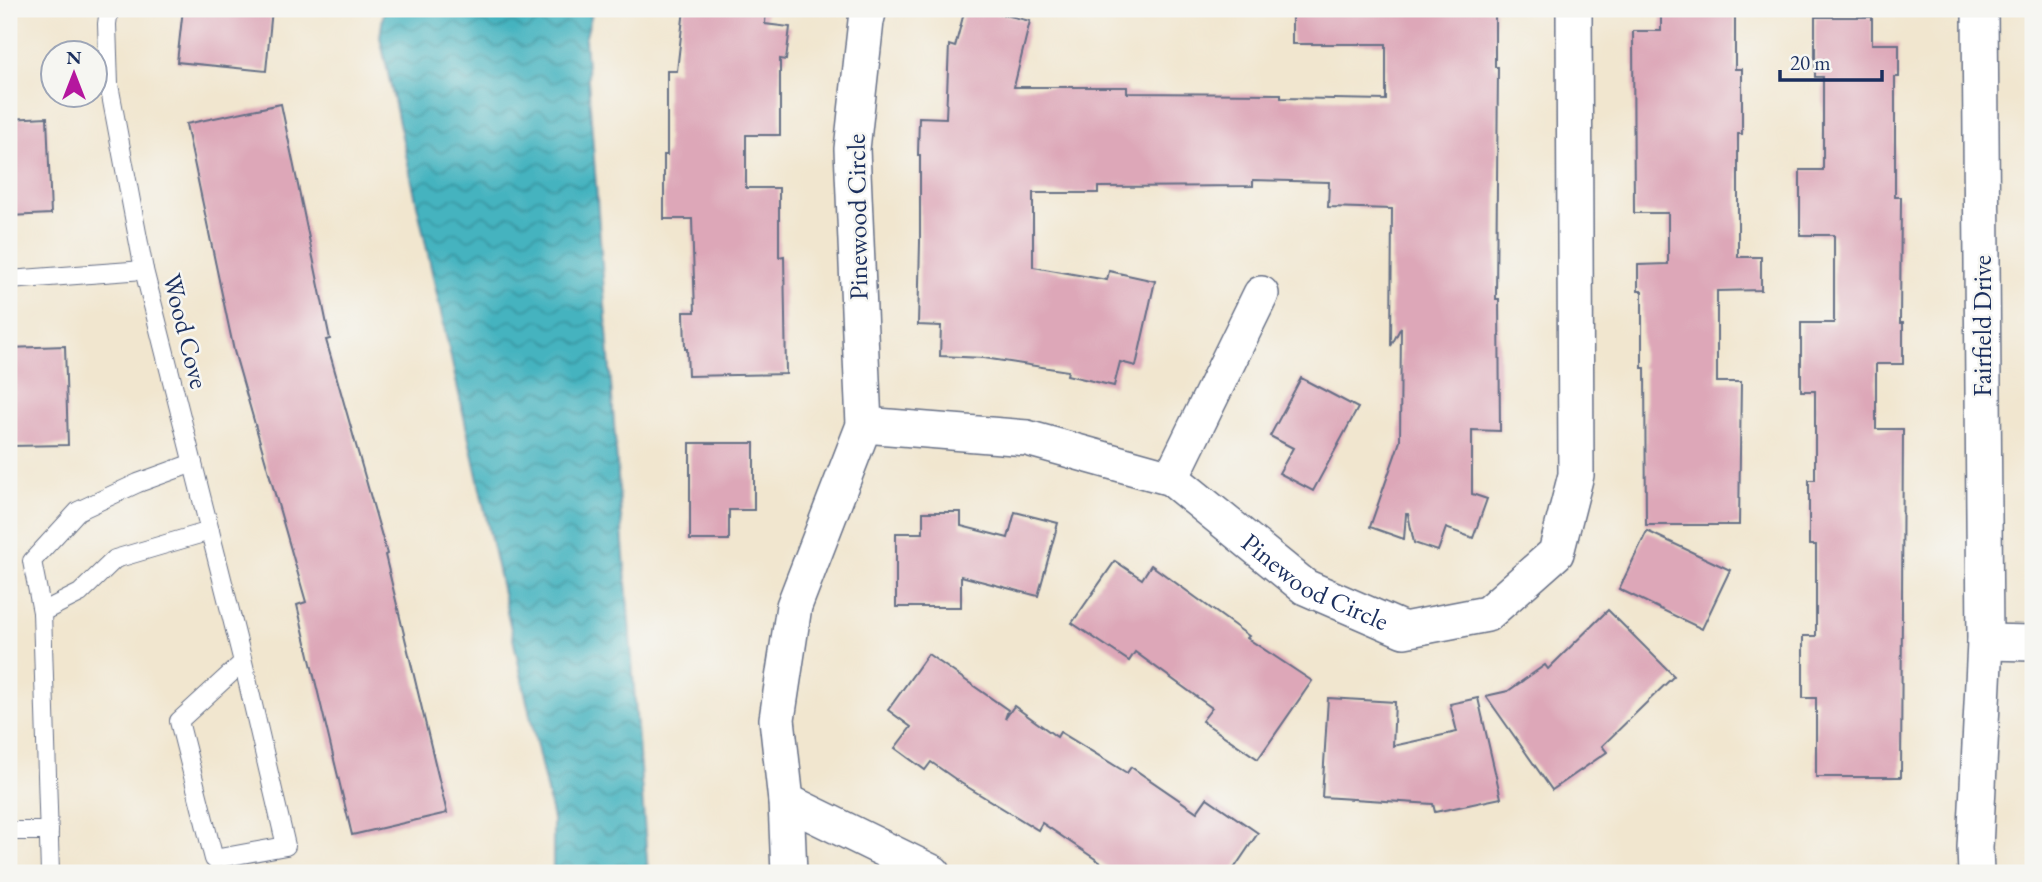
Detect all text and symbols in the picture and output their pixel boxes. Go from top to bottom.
north arrow [38,38,108,108]
scale bar [1780,38,1881,82]
text: N [66,45,82,70]
text: 20 m [1790,49,1831,76]
street label: Pinewood Circle [839,134,875,300]
street label: Fairfield Drive [1965,255,1999,397]
street label: Wood Cove [155,270,217,392]
street label: Pinewood Circle [1235,525,1394,638]

